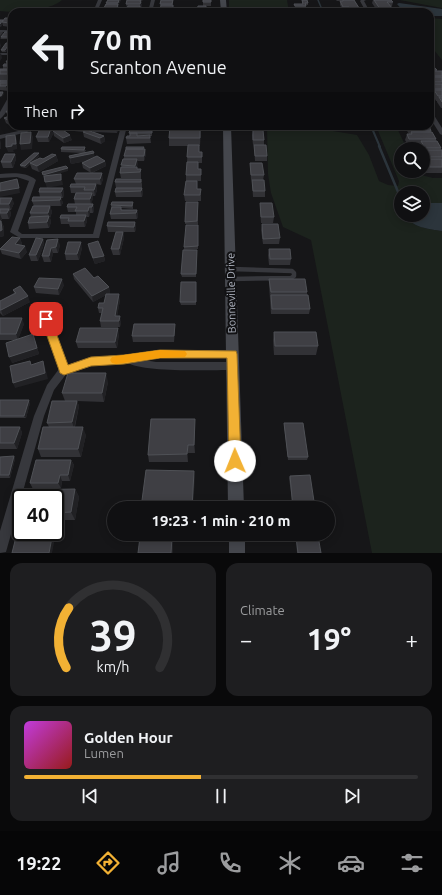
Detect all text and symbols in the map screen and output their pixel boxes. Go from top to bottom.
icon: left [24,24,76,76]
text: 70 m [90,24,152,55]
text: Scranton Avenue [90,57,227,77]
icon: right [66,100,88,122]
text: Then [24,103,58,120]
map controls [394,142,430,222]
button: search [394,142,430,178]
button: layers [394,186,430,222]
street label: Bonneville Drive [224,253,238,333]
pin [29,302,63,336]
icon: arrive [35,308,57,330]
position arrow [214,440,256,482]
speed limit sign: 40 [12,489,64,541]
text: 19:23 · 1 min · 210 m [152,512,290,529]
text: Climate [240,603,285,617]
text: 39 [90,611,136,658]
text: 19° [307,622,351,656]
text: − [240,627,252,652]
text: + [406,627,418,652]
text: km/h [97,658,129,674]
text: Golden Hour [84,729,173,746]
text: Lumen [84,746,124,760]
icon: previous [79,785,101,807]
icon: pause [210,785,232,807]
icon: next [341,785,363,807]
icon: directions [94,849,122,877]
icon: music [155,849,183,877]
icon: phone [216,849,244,877]
icon: climate [276,849,304,877]
icon: car [337,849,365,877]
icon: filters [398,849,426,877]
text: 19:22 [16,853,61,873]

